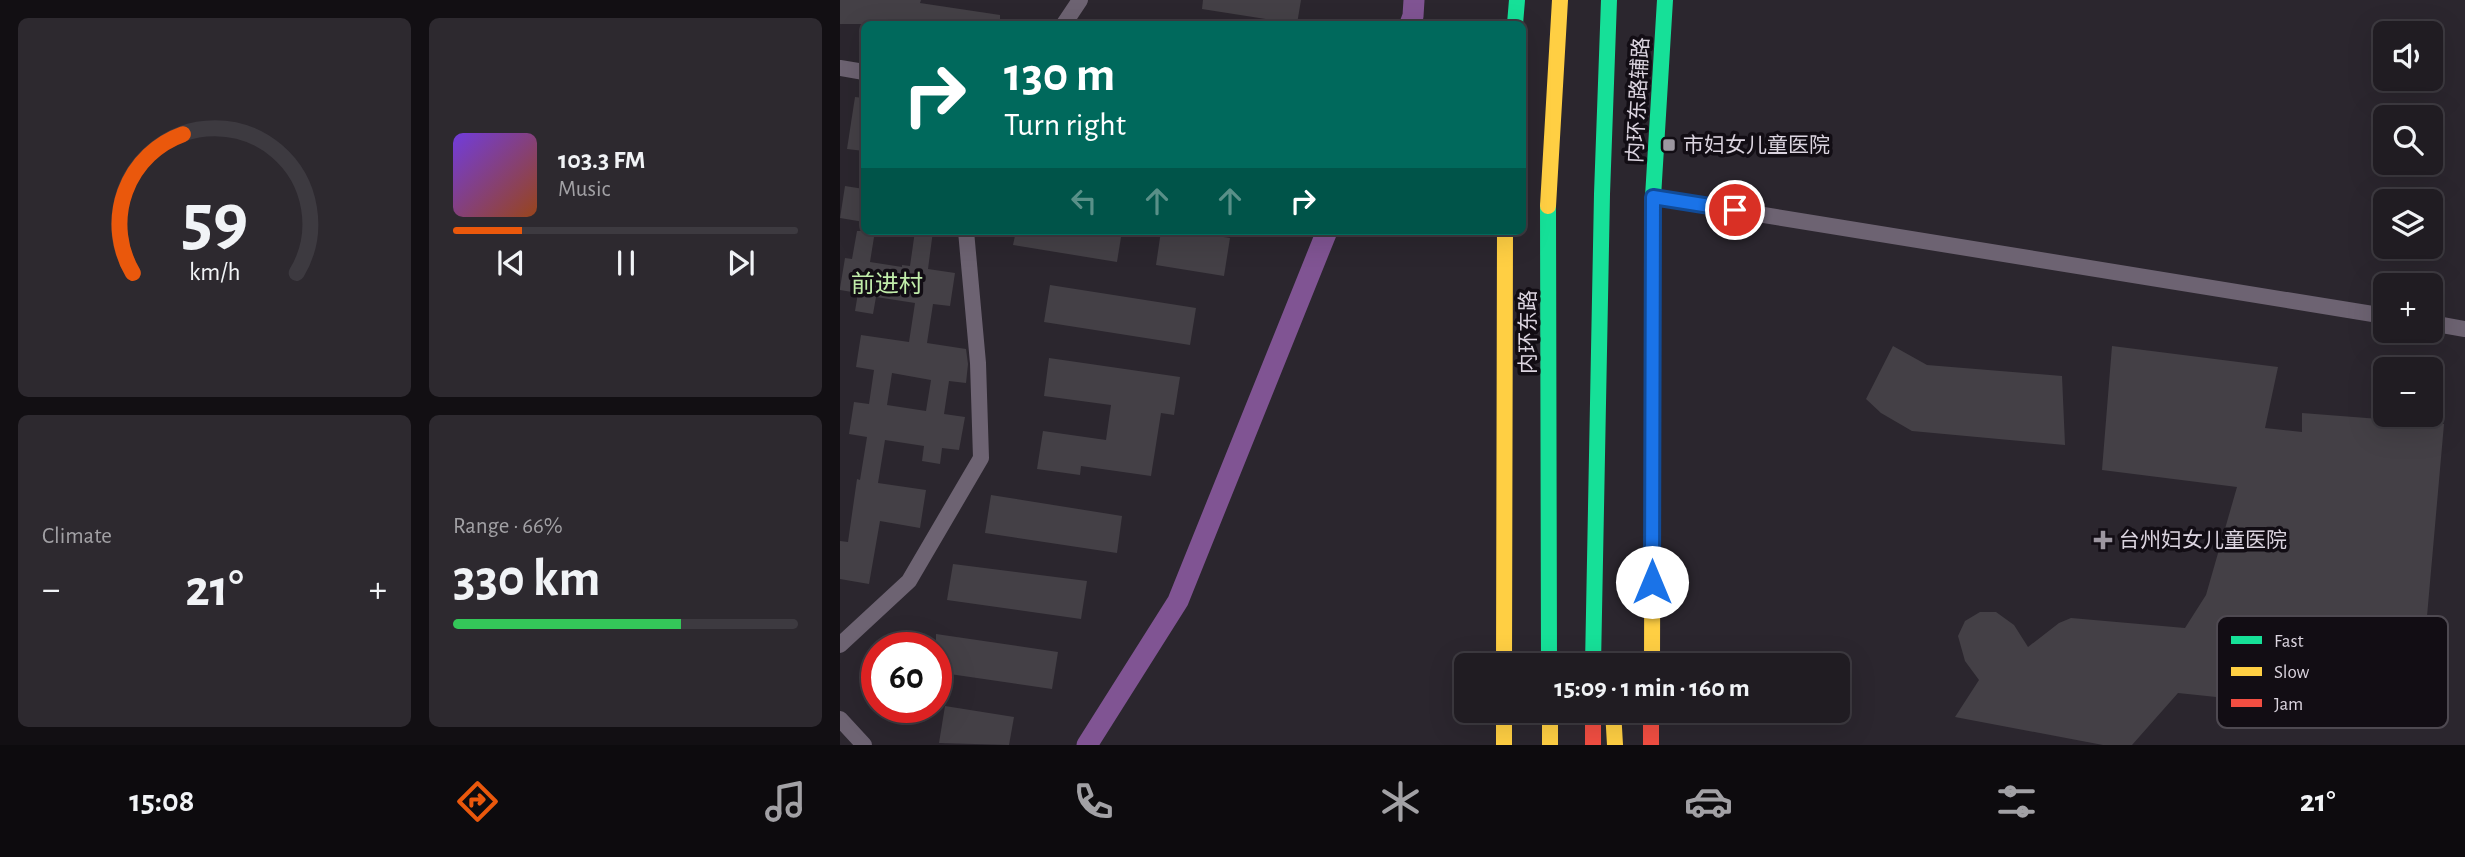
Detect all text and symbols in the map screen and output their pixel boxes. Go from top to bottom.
map controls [2373,21,2443,427]
button: sound [2373,21,2443,91]
street label: 内环东路辅路 [1624,37,1652,163]
icon: right [889,49,980,140]
text: 130 m [1004,51,1115,100]
button: search [2373,105,2443,175]
text: Turn right [1004,109,1126,141]
place label: 市妇女儿童医院 [1683,134,1830,156]
marker: 市妇女儿童医院 [1661,137,1677,153]
text: 103.3 FM [558,147,646,173]
text: Music [558,178,610,201]
pin [1705,180,1765,240]
icon: left [1065,182,1103,220]
icon: ahead [1138,182,1176,220]
icon: ahead [1211,182,1249,220]
icon: right [1284,182,1322,220]
text: 59 [181,186,248,259]
button: layers [2373,189,2443,259]
icon: arrive [1716,191,1754,229]
icon: previous [492,244,530,282]
icon: pause [607,244,645,282]
icon: next [722,244,760,282]
text: km/h [189,260,240,285]
district label: 前进村 [851,271,923,297]
button: + [2373,273,2443,343]
street label: 内环东路 [1517,290,1539,374]
button: − [2373,357,2443,427]
text: Range · 66% [453,515,563,538]
text: Climate [42,525,112,548]
place label: 台州妇女儿童医院 [2119,529,2287,551]
marker: 台州妇女儿童医院 [2093,530,2113,550]
position arrow [1615,545,1689,619]
text: 330 km [453,553,600,605]
text: 21° [185,563,244,615]
text: − [42,571,60,609]
text: + [369,571,387,609]
legend [2217,616,2448,728]
speed limit sign: 60 [861,632,952,723]
text: Fast [2274,632,2304,651]
text: Slow [2274,663,2310,682]
text: 15:09 · 1 min · 160 m [1554,675,1750,701]
text: Jam [2274,695,2303,714]
icon: directions [453,777,502,826]
icon: music [761,777,810,826]
icon: phone [1069,777,1118,826]
icon: climate [1376,777,1425,826]
icon: car [1684,777,1733,826]
icon: filters [1992,777,2041,826]
text: 15:08 [129,785,194,817]
text: 21° [2300,785,2336,817]

